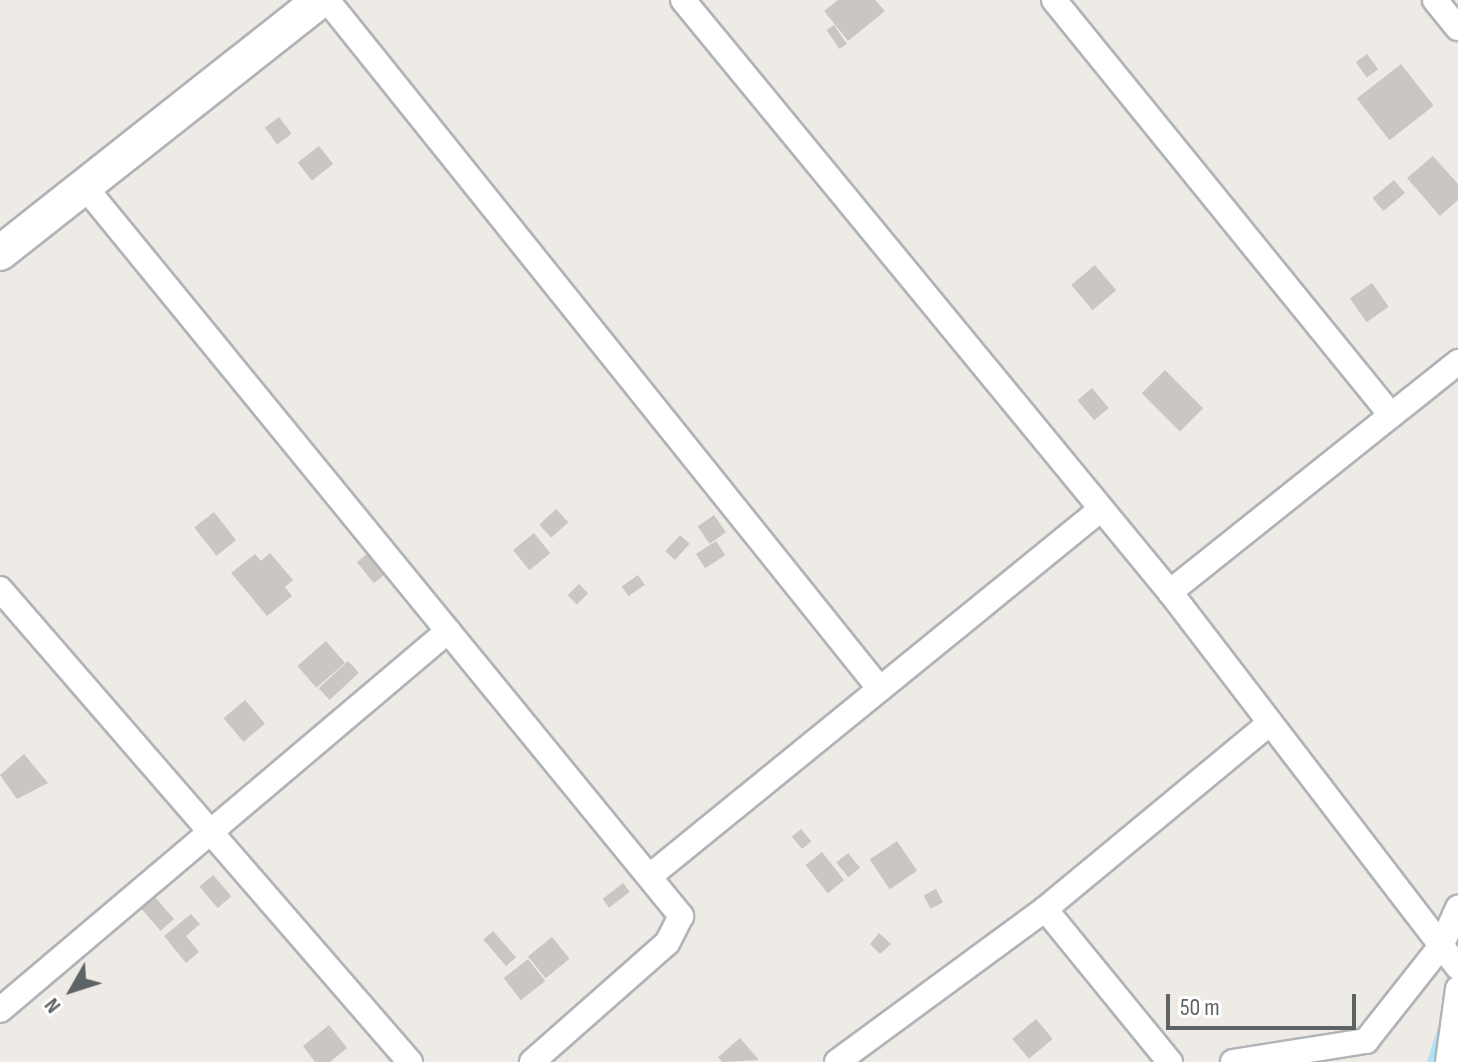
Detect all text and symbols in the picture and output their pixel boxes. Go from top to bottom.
north arrow [32,950,112,1030]
scale bar [1170,978,1360,1028]
text: N [39,992,67,1018]
text: 50 m [1180,993,1220,1022]

